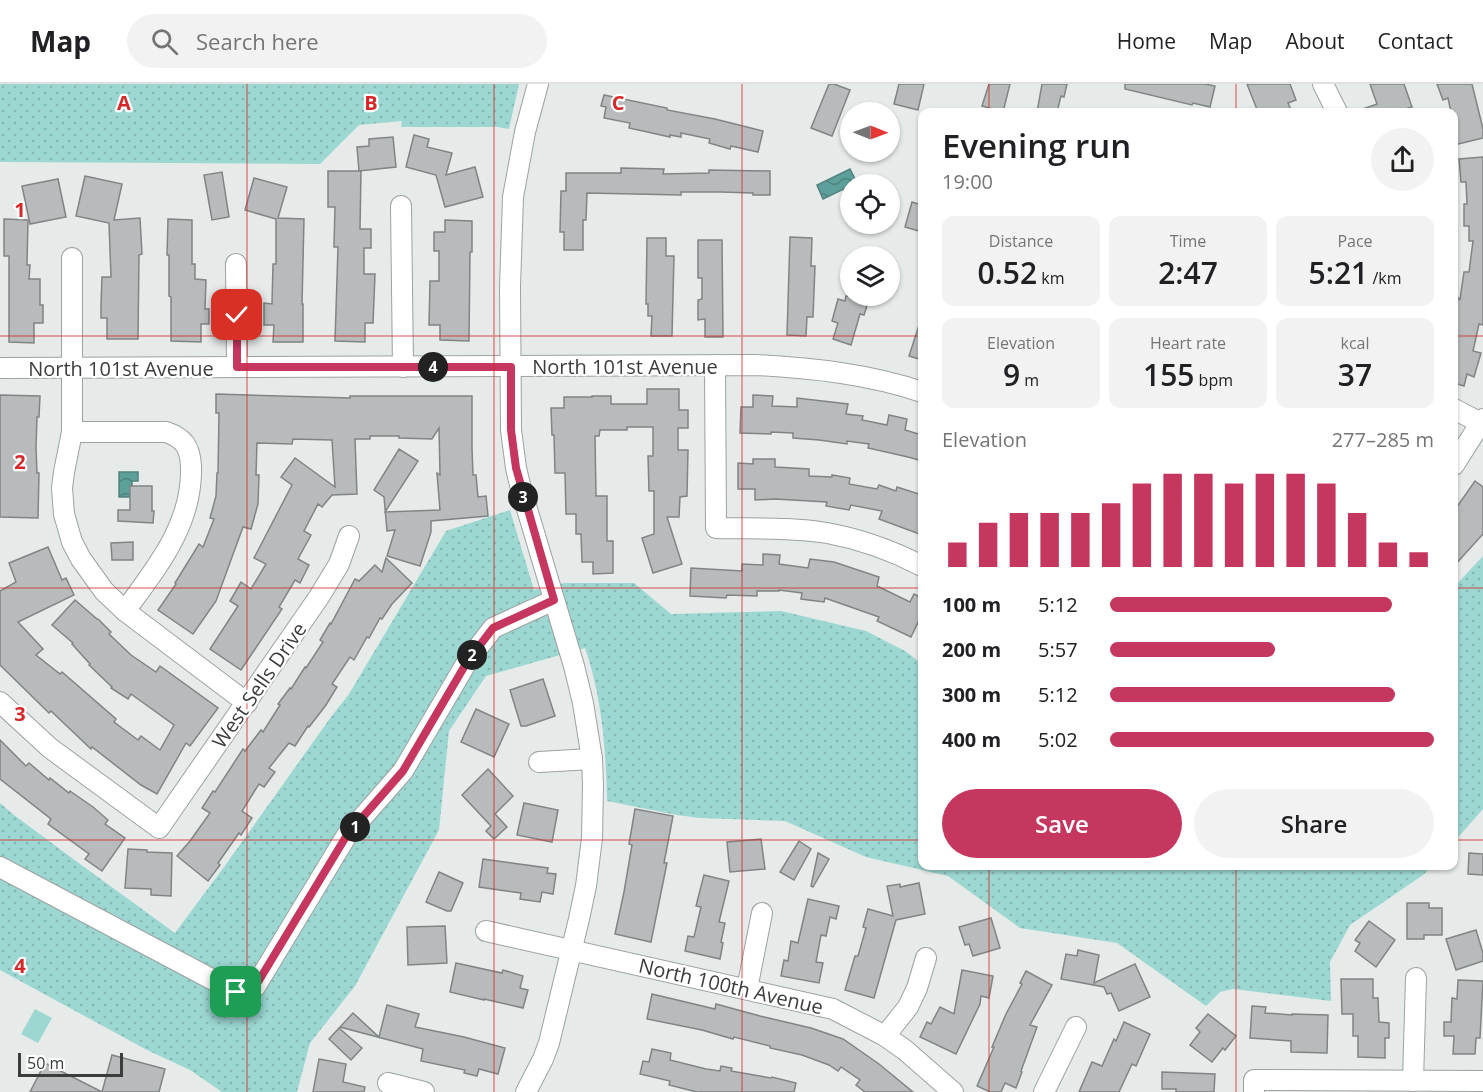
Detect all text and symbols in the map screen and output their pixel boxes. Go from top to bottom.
search box [127,14,547,68]
text: Map [30,22,91,60]
icon: search [148,25,181,58]
text: Search here [196,26,319,56]
text: Home [1117,27,1176,55]
text: Map [1209,27,1252,55]
text: About [1285,27,1345,55]
text: Contact [1378,27,1453,55]
text: A [117,89,131,116]
text: B [364,89,378,116]
text: C [612,89,625,116]
north arrow [840,102,900,162]
map controls [840,102,900,306]
text: Evening run [942,123,1131,168]
button: share [1371,128,1434,191]
text: 19:00 [942,168,993,195]
button: locate [840,174,900,234]
text: 1 [14,196,26,223]
text: Distance [989,230,1053,252]
text: Time [1170,230,1206,252]
text: Pace [1337,230,1373,252]
button: layers [840,246,900,306]
text: 0.52 [977,252,1037,293]
text: 2:47 [1158,252,1218,293]
text: 5:21 [1309,252,1368,293]
text: km [1037,267,1065,289]
text: /km [1368,267,1401,289]
pin [211,289,262,340]
icon: check [220,298,253,331]
text: Elevation [987,332,1055,354]
text: Heart rate [1150,332,1226,354]
text: kcal [1341,332,1370,354]
pin: 4 [418,352,448,382]
street label: North 101st Avenue [532,353,718,380]
text: 9 [1003,354,1020,395]
text: 155 [1143,354,1194,395]
text: 37 [1338,354,1372,395]
street label: North 101st Avenue [28,355,214,382]
text: 4 [428,356,438,378]
text: m [1020,369,1039,391]
text: bpm [1194,369,1233,391]
text: Elevation [942,426,1027,453]
text: 277–285 m [1332,426,1434,453]
text: 2 [14,448,26,475]
pin: 3 [508,482,538,512]
text: 3 [518,486,528,508]
text: 100 m [942,591,1001,618]
text: 5:12 [1038,591,1078,618]
street label: West Sells Drive [206,617,312,753]
text: 200 m [942,636,1001,663]
text: 5:57 [1038,636,1078,663]
pin: 2 [457,640,487,670]
text: 2 [467,644,477,666]
text: 300 m [942,681,1001,708]
text: 5:12 [1038,681,1078,708]
text: 3 [14,700,26,727]
text: 400 m [942,726,1001,753]
text: 5:02 [1038,726,1078,753]
button: Save [942,789,1182,858]
button: Share [1194,789,1434,858]
pin: 1 [340,812,370,842]
text: 1 [350,816,360,838]
text: 4 [14,952,26,979]
street label: North 100th Avenue [636,952,826,1020]
pin [210,966,261,1017]
icon: arrive [219,975,252,1008]
scale bar [18,1050,123,1078]
text: 50 m [27,1052,64,1074]

